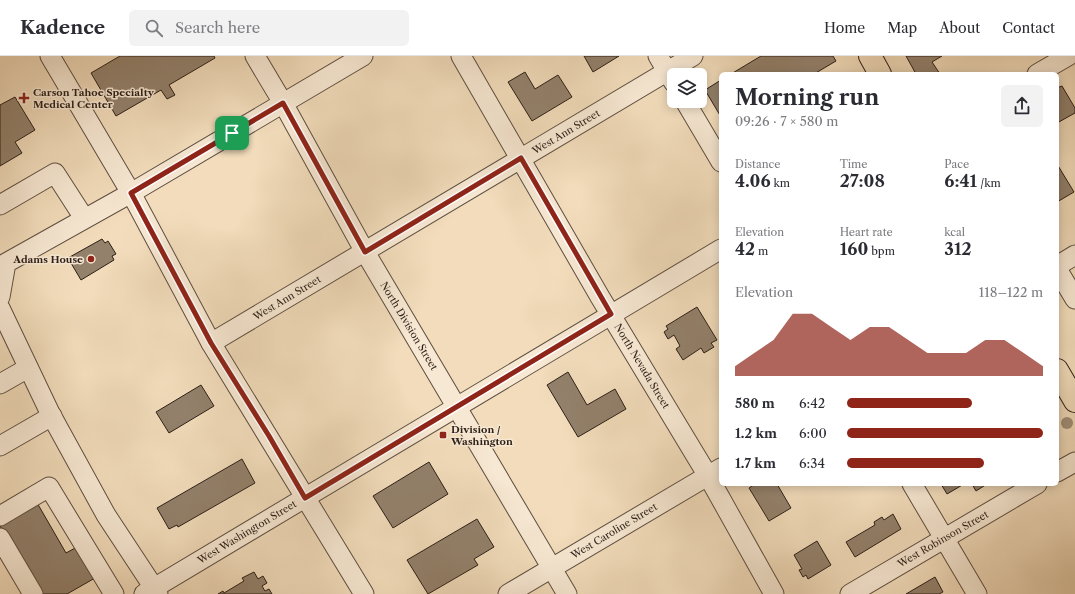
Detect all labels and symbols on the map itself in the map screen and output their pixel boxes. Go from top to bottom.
place label: Carson Tahoe Specialty Medical Center [33,86,155,111]
marker: Carson Tahoe Specialty Medical Center [18,92,30,104]
street label: West Ann Street [529,106,603,158]
pin [215,116,249,150]
place label: Adams House [12,253,83,266]
marker: Adams House [86,254,96,264]
street label: West Ann Street [250,272,324,324]
street label: North Division Street [377,279,441,373]
street label: North Nevada Street [611,321,673,411]
place label: Division / Washington [450,423,513,448]
marker: Division / Washington [438,430,448,440]
street label: West Washington Street [194,497,299,567]
street label: West Caroline Street [568,500,660,562]
street label: West Robinson Street [894,507,991,571]

